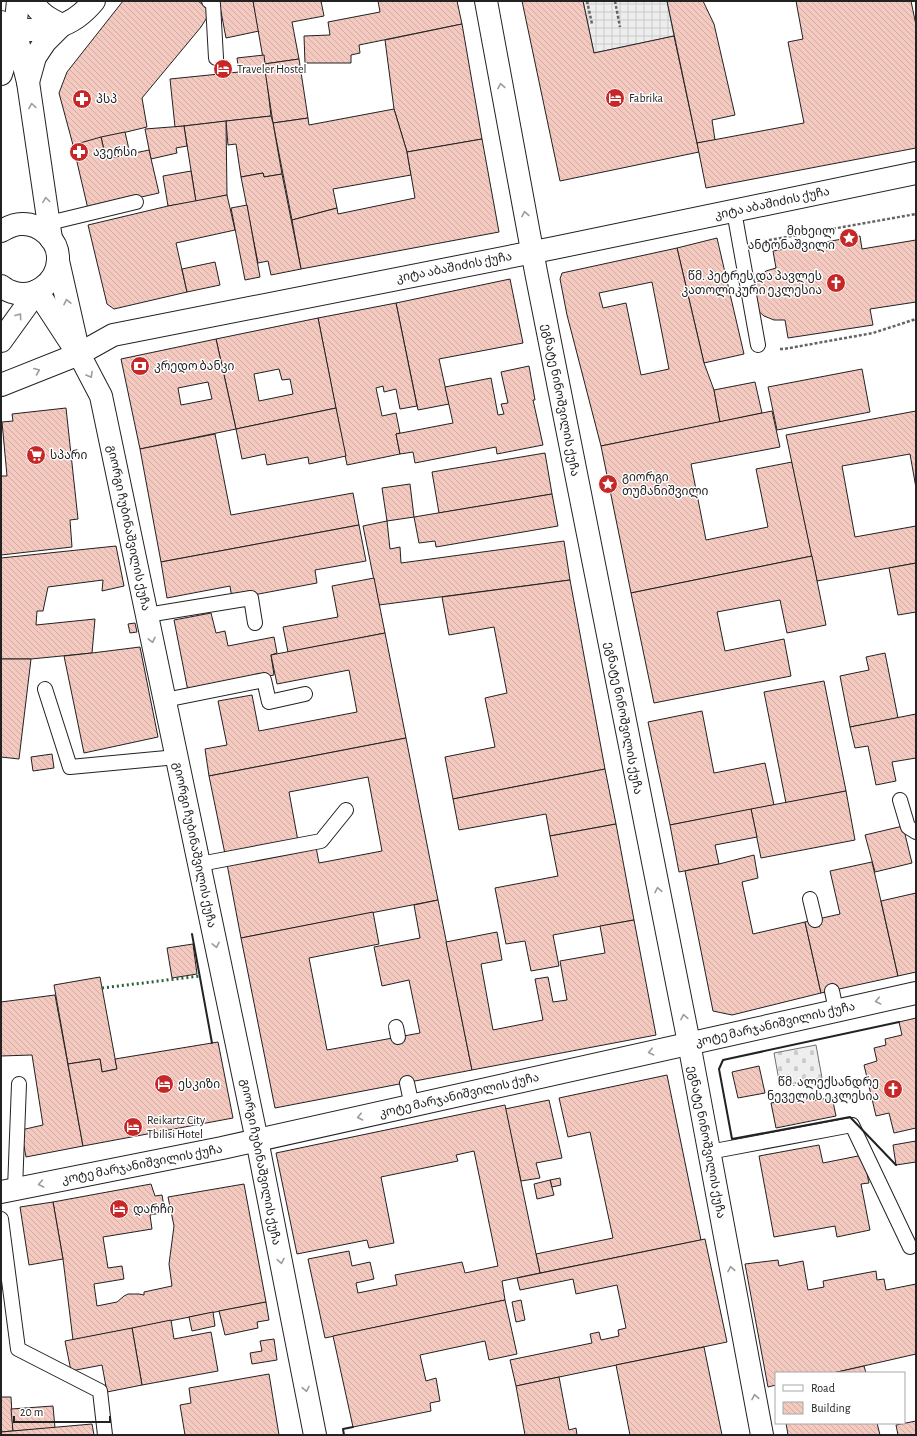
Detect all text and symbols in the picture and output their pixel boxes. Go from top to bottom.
hotel icon: Traveler Hostel [212,58,234,80]
place label: Traveler Hostel [237,63,307,75]
one-way arrow [498,83,506,89]
hotel icon: Fabrika [604,87,626,109]
pharmacy icon: პსპ [71,88,93,110]
place label: Fabrika [629,92,663,104]
place label: პსპ [96,93,117,105]
one-way arrow [28,103,37,109]
pharmacy icon: ავერსი [68,141,90,163]
place label: ავერსი [93,146,137,159]
street label: კიტა აბაშიძის ქუჩა [713,185,831,222]
one-way arrow [42,197,51,203]
one-way arrow [521,211,530,217]
place label: მიხეილ ანტონაშვილი [748,225,835,253]
place icon: მიხეილ ანტონაშვილი [838,227,860,249]
street label: კიტა აბაშიძის ქუჩა [395,250,513,285]
place label: წმ. პეტრეს და პავლეს კათოლიკური ეკლესია [681,270,822,298]
church icon: წმ. პეტრეს და პავლეს კათოლიკური ეკლესია [825,272,847,294]
one-way arrow [64,299,72,305]
one-way arrow [14,313,22,320]
street label: ეგნატე ნინოშვილის ქუჩა [538,323,582,478]
bank icon: კრედო ბანკი [129,355,151,377]
place label: კრედო ბანკი [154,360,234,374]
one-way arrow [34,367,41,375]
one-way arrow [85,371,93,378]
supermarket icon: სპარი [25,444,47,466]
street label: გიორგი ჩუბინაშვილის ქუჩა [104,444,152,612]
place label: სპარი [50,449,87,461]
place label: გიორგი თუმანიშვილი [622,471,709,499]
place icon: გიორგი თუმანიშვილი [597,473,619,495]
one-way arrow [148,637,156,643]
street label: ეგნატე ნინოშვილის ქუჩა [601,641,645,796]
street label: გიორგი ჩუბინაშვილის ქუჩა [170,761,218,929]
one-way arrow [655,887,663,893]
one-way arrow [211,942,220,948]
one-way arrow [875,996,882,1005]
street label: კოტე მარჯანიშვილის ქუჩა [694,1000,856,1050]
one-way arrow [680,1014,688,1020]
one-way arrow [648,1047,654,1055]
street label: ეგნატე ნინოშვილის ქუჩა [684,1065,728,1220]
street label: კოტე მარჯანიშვილის ქუჩა [378,1071,540,1121]
hotel icon: ესკიზი [153,1073,175,1095]
place label: წმ. ალექსანდრე ნეველის ეკლესია [767,1076,879,1104]
place label: ესკიზი [178,1078,220,1091]
street label: გიორგი ჩუბინაშვილის ქუჩა [237,1078,283,1247]
church icon: წმ. ალექსანდრე ნეველის ეკლესია [882,1078,904,1100]
one-way arrow [357,1113,363,1121]
place label: Reikartz City Tbilisi Hotel [147,1114,205,1140]
hotel icon: Reikartz City Tbilisi Hotel [122,1116,144,1138]
street label: კოტე მარჯანიშვილის ქუჩა [61,1143,224,1187]
one-way arrow [38,1179,44,1188]
hotel icon: დარჩი [108,1198,130,1220]
place label: დარჩი [133,1203,174,1217]
one-way arrow [276,1258,284,1264]
one-way arrow [727,1266,736,1272]
legend [775,1372,905,1424]
text: Road [811,1382,835,1394]
one-way arrow [301,1386,309,1392]
one-way arrow [751,1394,760,1400]
scale bar [14,1398,110,1424]
text: Building [811,1402,851,1414]
text: 20 m [20,1406,43,1418]

